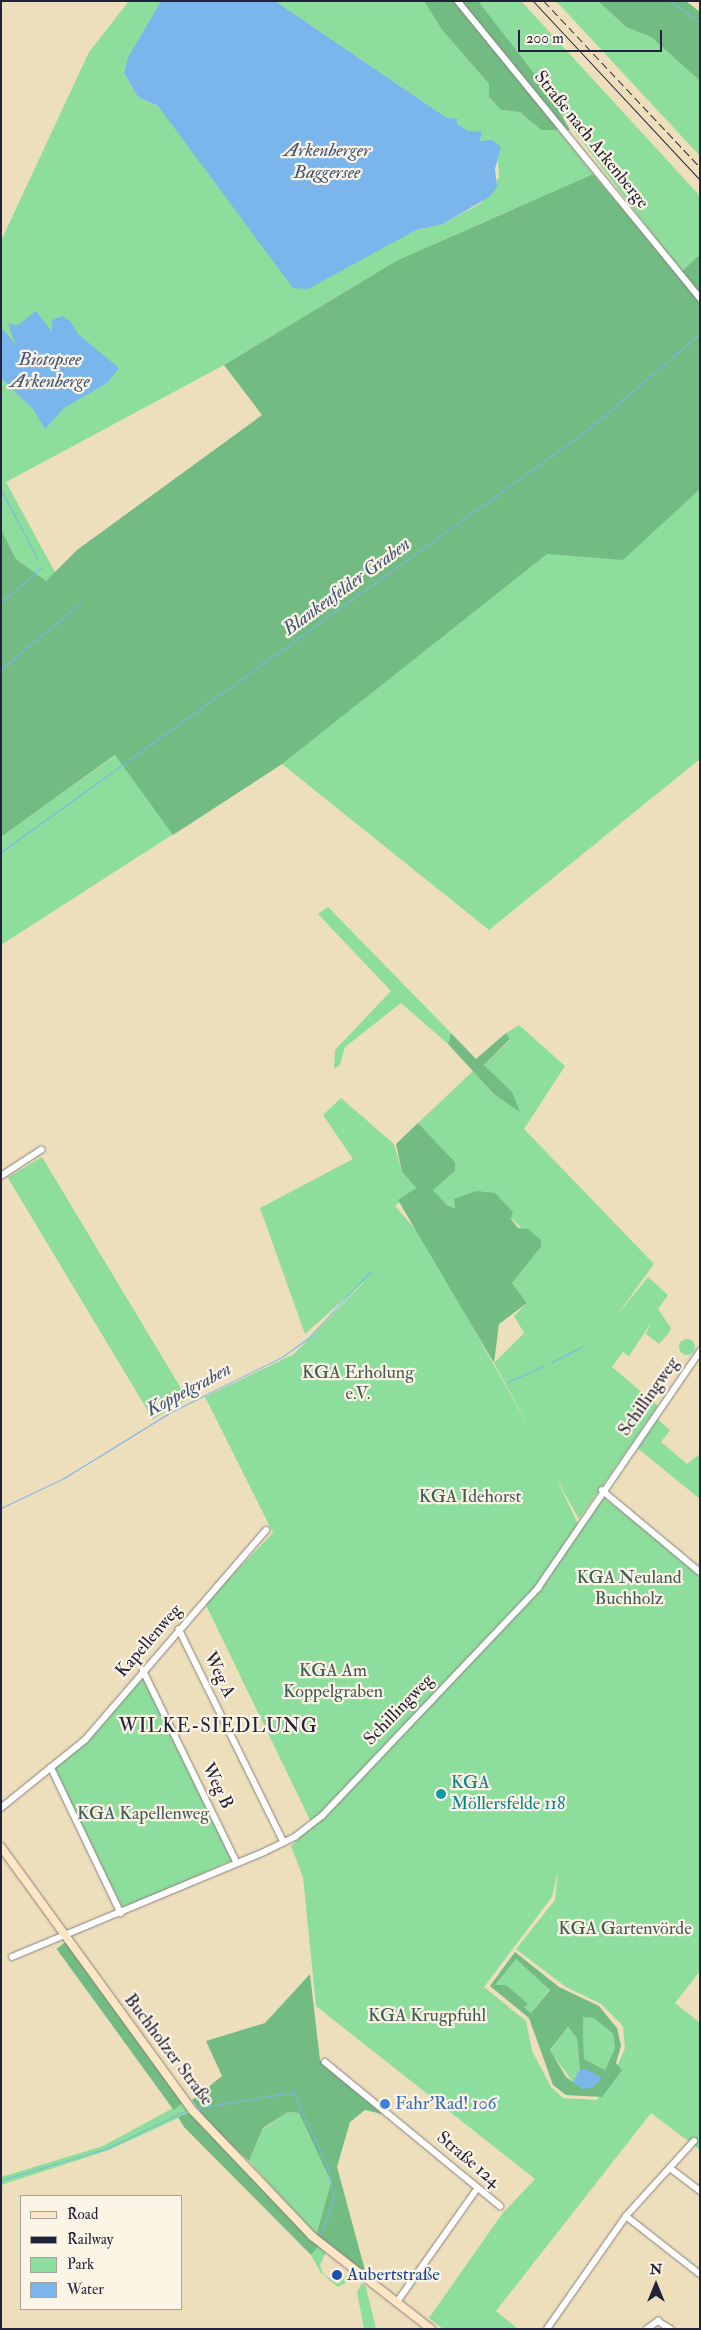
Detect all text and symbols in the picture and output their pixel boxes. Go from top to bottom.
scale bar [521,20,665,52]
text: 200 m [526,29,564,48]
street label: Straße nach Arkenberge [529,67,653,213]
water label: Arkenberger Baggersee [284,140,370,184]
water label: Biotopsee Arkenberge [10,349,90,393]
water label: Blankenfelder Graben [279,533,415,641]
street label: Schillingweg [614,1354,684,1440]
water label: Koppelgraben [143,1358,235,1422]
park label: KGA Erholung e.V. [302,1363,414,1406]
park label: KGA Idehorst [419,1486,521,1508]
park label: KGA Neuland Buchholz [576,1568,682,1610]
street label: Kapellenweg [111,1600,187,1682]
street label: Weg A [199,1649,239,1701]
park label: KGA Am Koppelgraben [283,1661,383,1704]
street label: Schillingweg [360,1670,438,1750]
district label: WILKE-SIEDLUNG [117,1716,319,1738]
street label: Weg B [197,1759,237,1813]
place label: KGA Möllersfelde 118 [451,1773,565,1816]
marker: KGA Möllersfelde 118 [435,1788,447,1800]
park label: KGA Kapellenweg [77,1803,209,1825]
park label: KGA Gartenvörde [558,1918,692,1940]
street label: Buchholzer Straße [119,1990,217,2110]
park label: KGA Krugpfuhl [368,2005,486,2027]
place label: Fahr'Rad! 106 [395,2093,497,2115]
marker: Fahr'Rad! 106 [379,2098,391,2110]
street label: Straße 124 [432,2127,504,2193]
legend [20,2195,182,2310]
text: Road [67,2205,98,2224]
text: Railway [67,2230,113,2249]
text: Park [67,2255,94,2274]
north arrow [631,2260,681,2310]
text: N [650,2261,662,2278]
place label: Aubertstraße [347,2264,440,2286]
marker: Aubertstraße [331,2269,343,2281]
text: Water [67,2280,104,2299]

